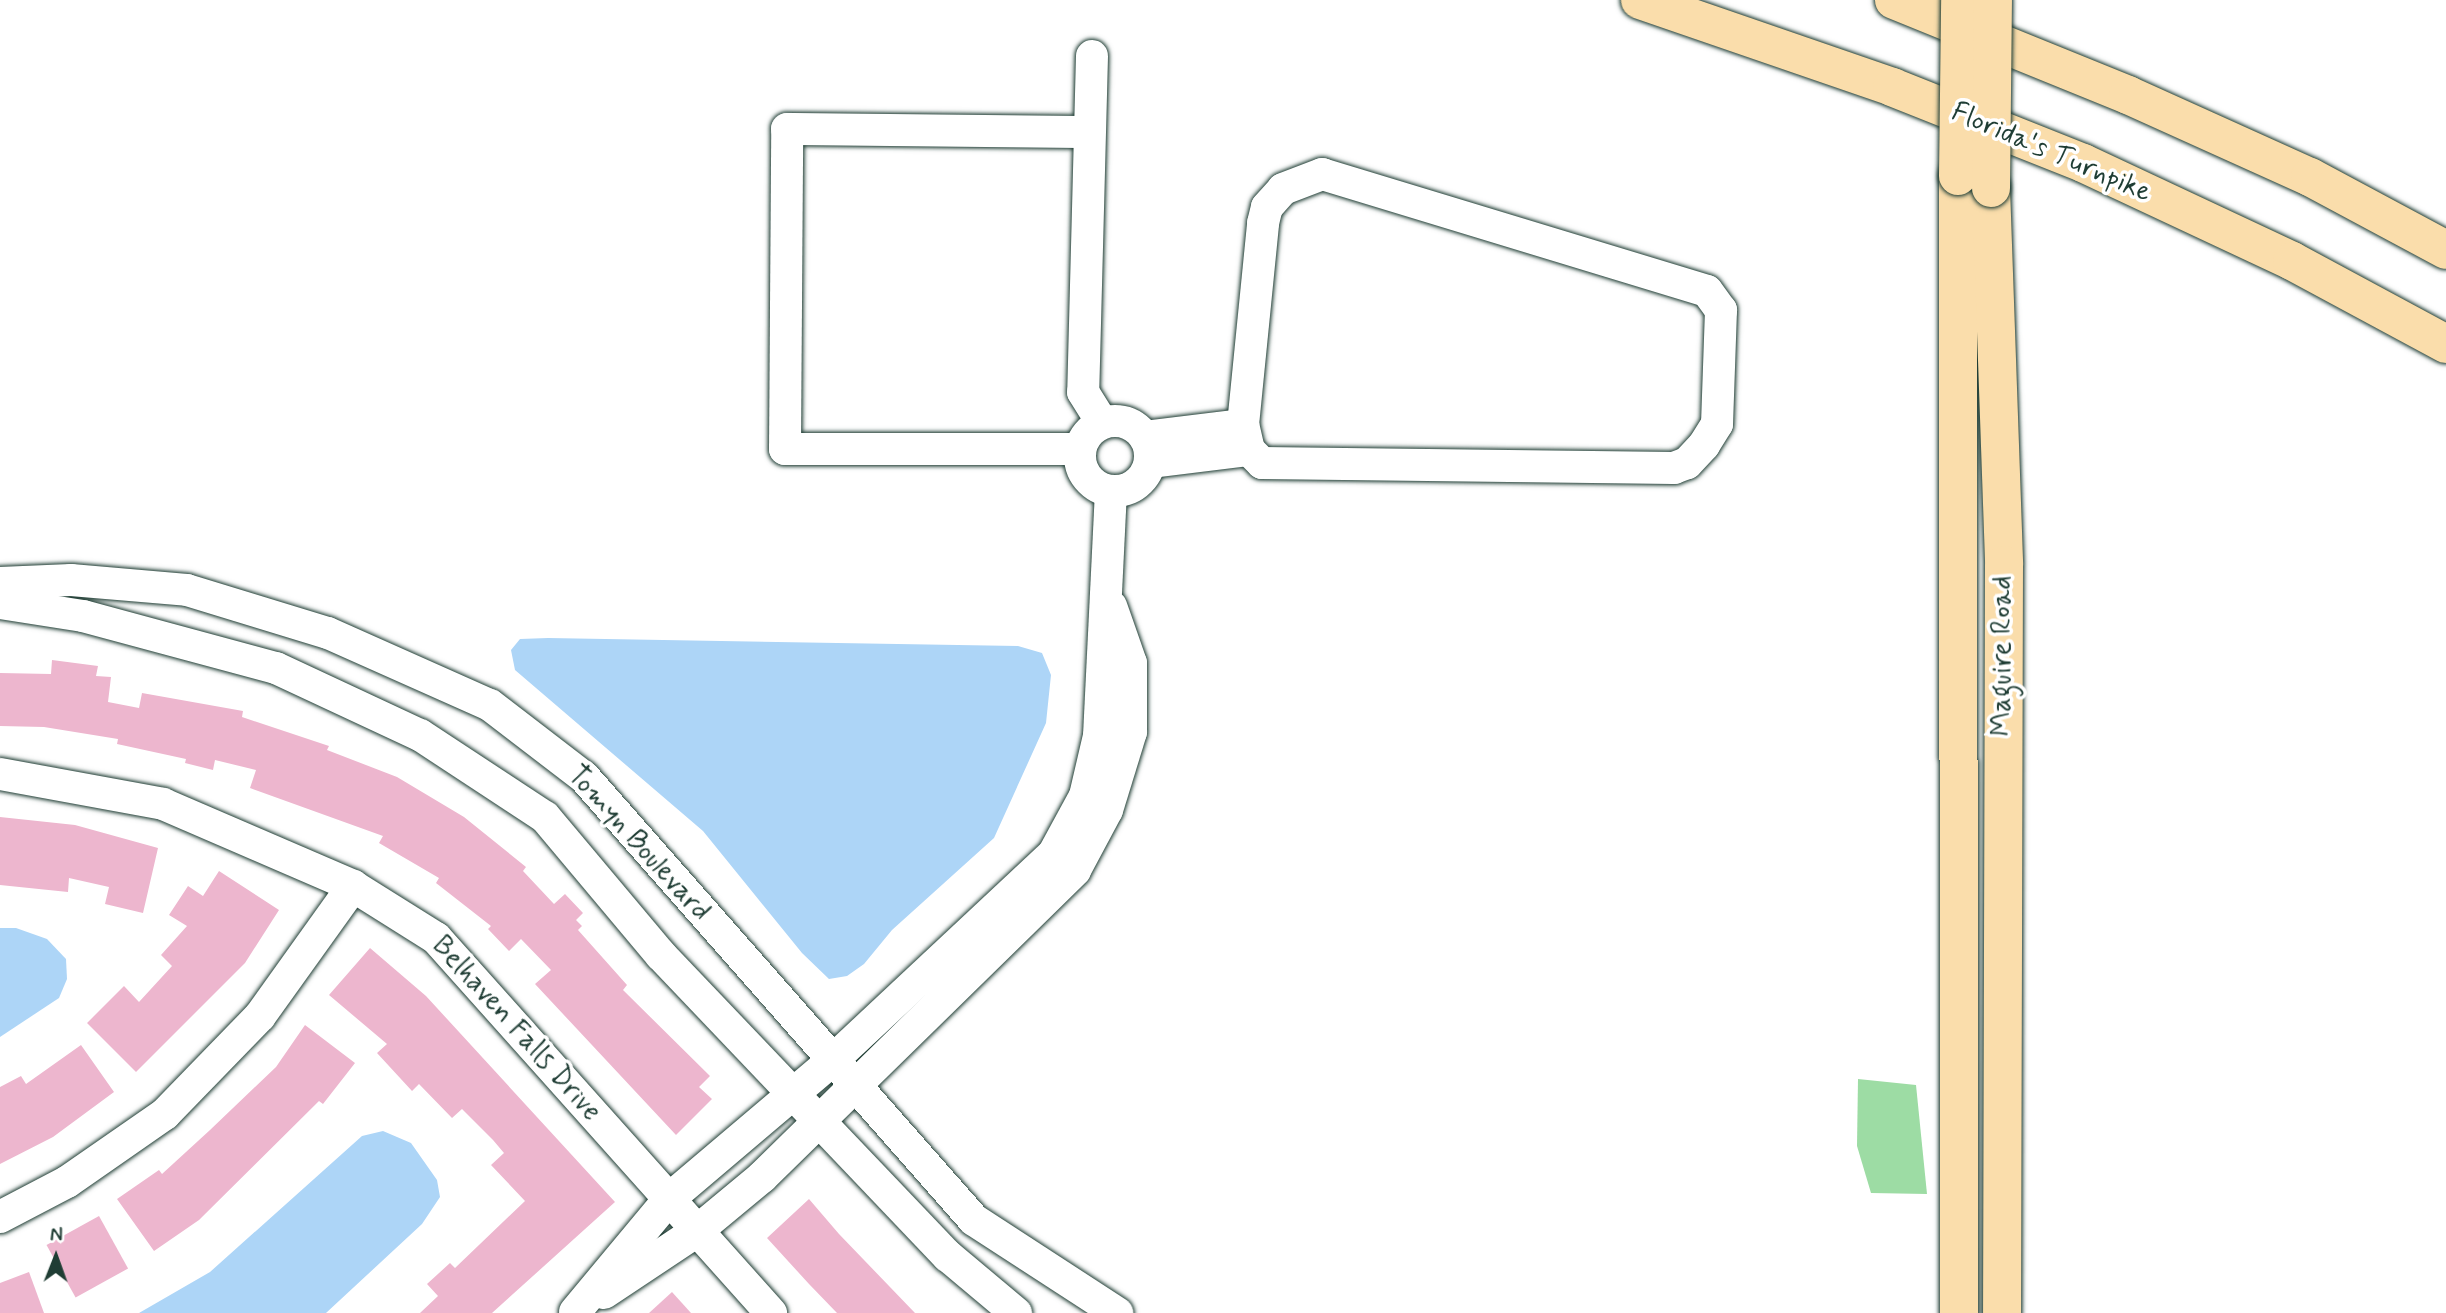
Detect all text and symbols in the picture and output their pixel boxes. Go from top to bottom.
street label: Florida's Turnpike [1946,96,2156,210]
street label: Maguire Road [1986,577,2020,735]
street label: Tomyn Boulevard [559,759,717,929]
street label: Belhaven Falls Drive [425,930,607,1128]
north arrow [21,1222,91,1292]
text: N [50,1223,63,1248]

